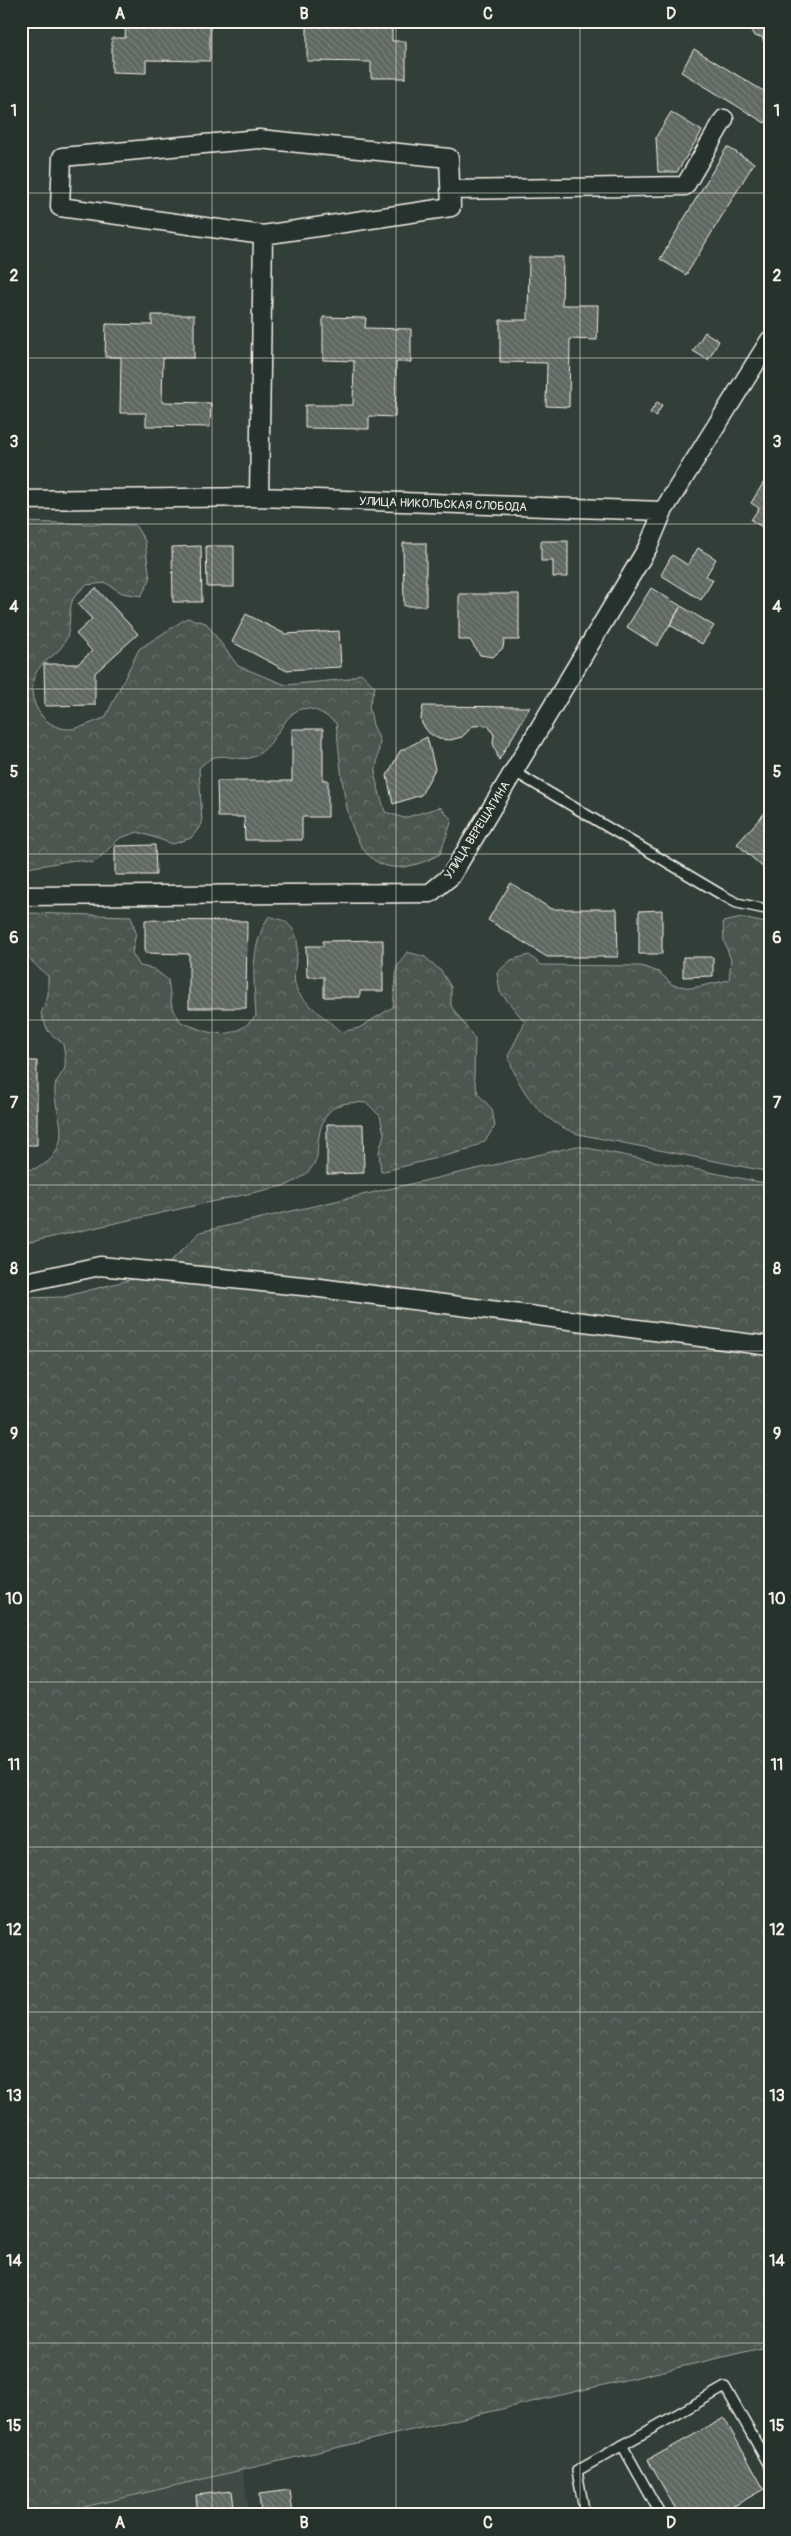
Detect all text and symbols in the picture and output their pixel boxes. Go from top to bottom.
text: A [115,4,126,24]
text: B [299,4,309,24]
text: C [483,4,493,24]
text: D [666,4,676,24]
text: 1 [11,101,17,121]
text: 1 [774,101,780,121]
text: 2 [10,266,19,286]
text: 2 [773,266,782,286]
text: 3 [10,432,19,452]
text: 3 [773,432,782,452]
street label: УЛИЦА НИКОЛЬСКАЯ СЛОБОДА [359,494,527,515]
text: 4 [9,597,19,617]
text: 4 [772,597,782,617]
text: 5 [10,762,19,782]
text: 5 [773,762,782,782]
street label: УЛИЦА ВЕРЕЩАГИНА [441,778,514,882]
text: 6 [9,928,19,948]
text: 6 [772,928,782,948]
text: 7 [10,1093,19,1113]
text: 7 [773,1093,782,1113]
text: 8 [10,1259,18,1279]
text: 8 [773,1259,781,1279]
text: 9 [10,1424,18,1444]
text: 9 [773,1424,781,1444]
text: 10 [5,1589,23,1609]
text: 10 [768,1589,786,1609]
text: 11 [8,1755,20,1775]
text: 11 [771,1755,783,1775]
text: 12 [6,1920,22,1940]
text: 12 [769,1920,785,1940]
text: 13 [6,2086,22,2106]
text: 13 [769,2086,785,2106]
text: 14 [6,2251,22,2271]
text: 14 [769,2251,785,2271]
text: 15 [7,2416,22,2436]
text: 15 [770,2416,785,2436]
text: A [115,2513,126,2533]
text: B [299,2513,309,2533]
text: C [483,2513,493,2533]
text: D [666,2513,676,2533]

